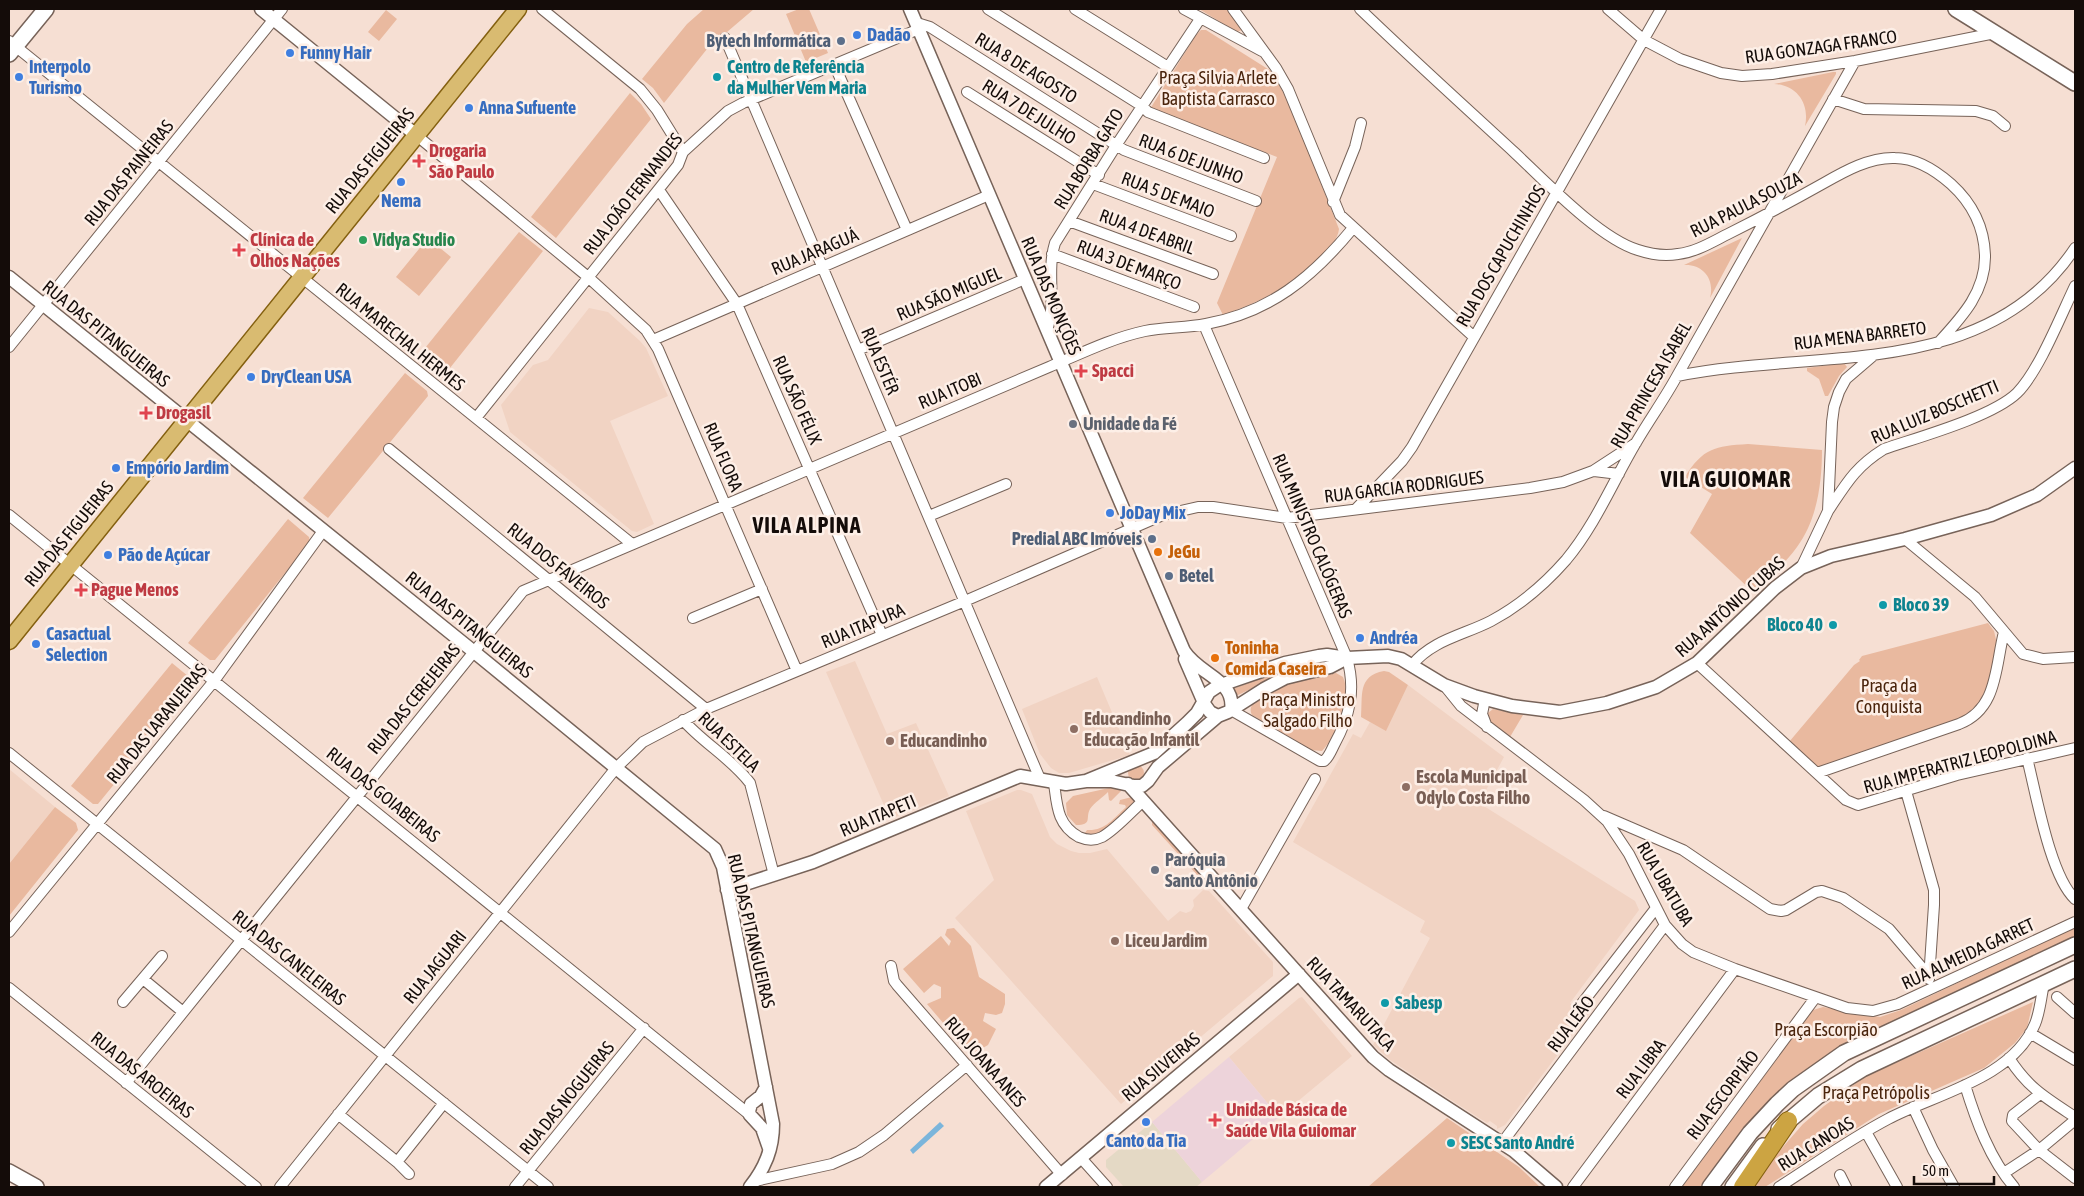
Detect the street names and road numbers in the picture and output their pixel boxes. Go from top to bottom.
street label: RUA GONZAGA FRANCO [1744,25,1898,68]
street label: RUA 8 DE AGOSTO [971,28,1081,107]
street label: RUA 7 DE JULHO [979,74,1080,149]
street label: RUA DAS FIGUEIRAS [321,103,419,218]
street label: RUA BORBA GATO [1049,105,1128,213]
street label: RUA DAS PAINEIRAS [80,115,178,230]
street label: RUA JOÃO FERNANDES [579,128,687,259]
street label: RUA 6 DE JUNHO [1136,129,1246,188]
street label: RUA 5 DE MAIO [1119,167,1218,222]
street label: RUA PAULA SOUZA [1687,167,1805,242]
street label: RUA DOS CAPUCHINHOS [1451,181,1550,330]
street label: RUA 4 DE ABRIL [1097,205,1198,258]
street label: RUA JARAGUÁ [768,224,862,279]
street label: RUA DAS MONÇÕES [1017,233,1086,359]
street label: RUA 3 DE MARÇO [1074,235,1184,294]
street label: RUA SÃO MIGUEL [893,262,1004,325]
street label: RUA DAS PITANGUEIRAS [38,276,175,392]
street label: RUA MARECHAL HERMES [332,278,469,395]
street label: RUA MENA BARRETO [1792,317,1928,354]
street label: RUA PRINCESA ISABEL [1606,318,1695,452]
street label: RUA ESTÉR [857,324,904,397]
street label: RUA SÃO FÉLIX [769,352,827,448]
street label: RUA ITOBI [915,368,985,413]
street label: RUA LUIZ BOSCHETTI [1868,375,2002,448]
street label: RUA FLORA [700,419,747,495]
street label: RUA MINISTRO CALÓGERAS [1268,450,1357,622]
street label: RUA GARCIA RODRIGUES [1323,466,1485,507]
street label: RUA DAS FIGUEIRAS [20,476,118,591]
street label: RUA DOS FAVEIROS [503,518,614,613]
street label: RUA ANTÔNIO CUBAS [1671,552,1789,661]
street label: RUA DAS PITANGUEIRAS [401,567,538,683]
street label: RUA ITAPURA [818,598,908,653]
street label: RUA DAS CEREJEIRAS [363,639,465,758]
street label: RUA DAS LARANJEIRAS [102,659,211,788]
street label: RUA ESTELA [694,707,765,776]
street label: RUA IMPERATRIZ LEOPOLDINA [1861,726,2059,797]
street label: RUA DAS GOIABEIRAS [323,743,444,847]
street label: RUA ITAPETI [837,790,919,841]
street label: RUA UBATUBA [1633,838,1698,930]
street label: RUA DAS PITANGUEIRAS [724,852,780,1010]
street label: RUA DAS CANELEIRAS [228,906,351,1010]
street label: RUA ALMEIDA GARRET [1898,913,2038,994]
street label: RUA JAGUARI [399,926,470,1008]
street label: RUA TAMARUTACA [1303,952,1400,1055]
street label: RUA LEÃO [1543,991,1599,1056]
street label: RUA JOANA ANES [941,1012,1031,1111]
street label: RUA DAS AROEIRAS [87,1027,198,1123]
street label: RUA SILVEIRAS [1117,1028,1204,1105]
street label: RUA LIBRA [1612,1035,1670,1103]
street label: RUA DAS NOGUEIRAS [515,1037,619,1158]
street label: RUA ESCORPIÃO [1682,1046,1763,1143]
street label: RUA CANOAS [1774,1112,1858,1175]

